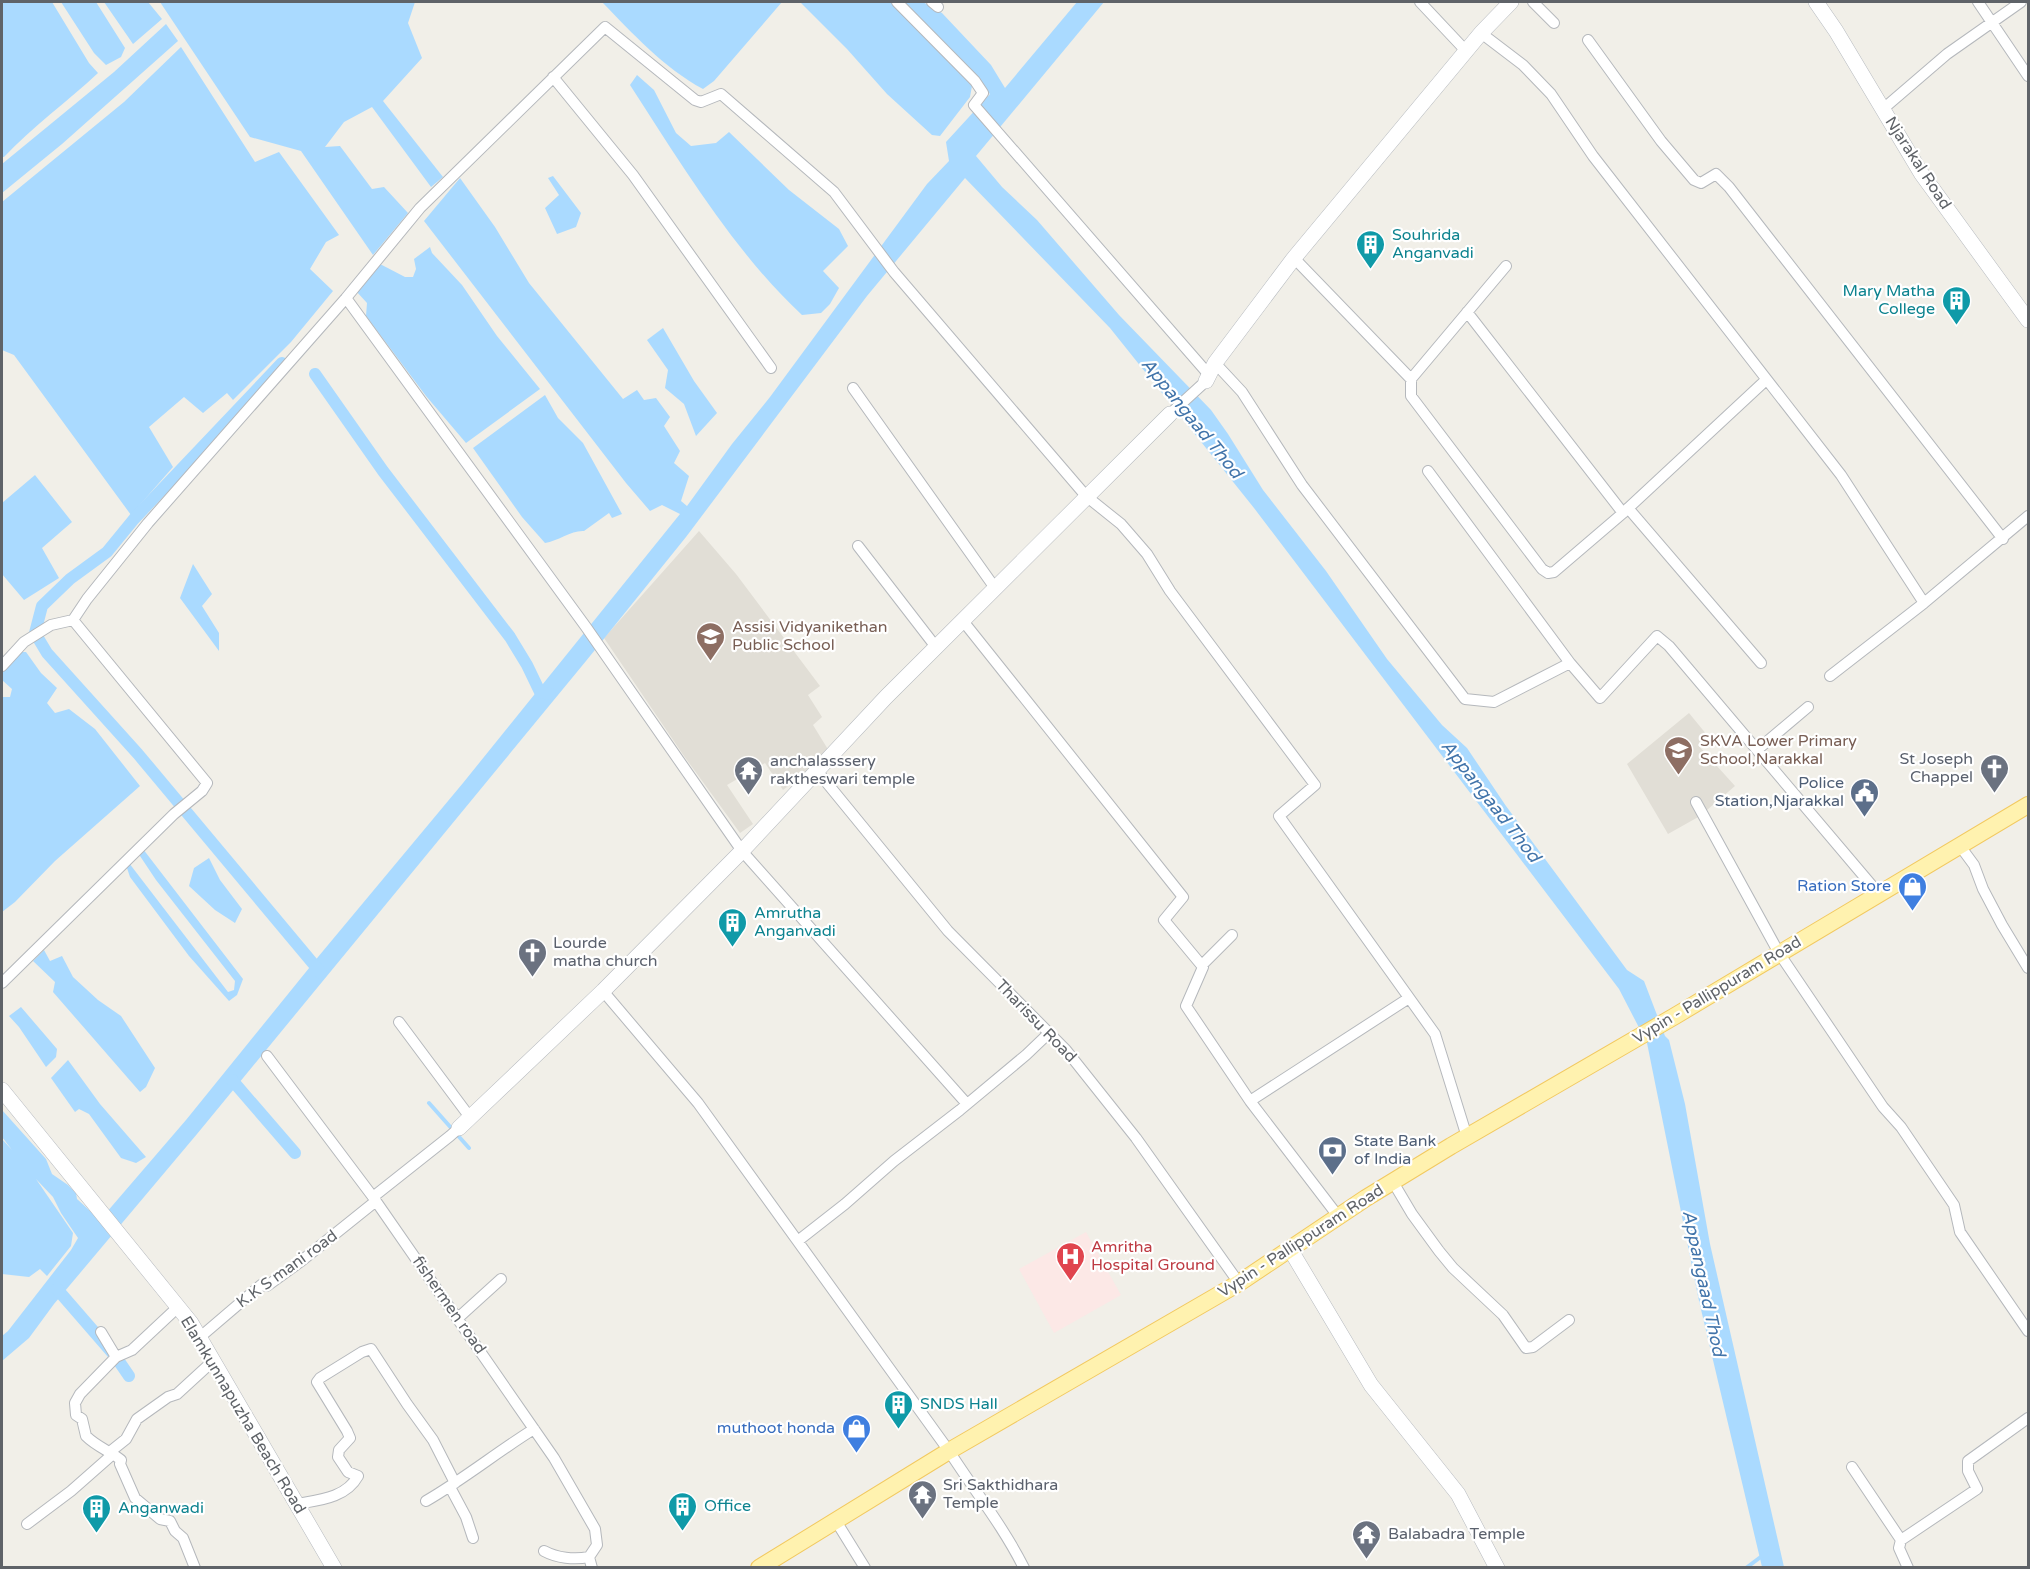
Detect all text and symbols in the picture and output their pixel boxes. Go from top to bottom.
street label: Njarakal Road [1881,113,1955,213]
place label: Souhrida Anganvadi [1392,225,1474,263]
building icon: Souhrida Anganvadi [1355,228,1387,270]
place label: Mary Matha College [1843,281,1935,319]
building icon: Mary Matha College [1940,284,1972,326]
water label: Appangaad Thod [1137,353,1249,485]
place label: Assisi Vidyanikethan Public School [732,617,888,655]
school or university icon: Assisi Vidyanikethan Public School [695,620,727,662]
place label: SKVA Lower Primary School,Narakkal [1700,731,1857,769]
school or university icon: SKVA Lower Primary School,Narakkal [1663,734,1695,776]
water label: Appangaad Thod [1437,736,1547,869]
place label: St Joseph Chappel [1899,749,1973,787]
place label: anchalasssery raktheswari temple [770,751,915,789]
church icon: St Joseph Chappel [1978,752,2010,794]
temple icon: anchalasssery raktheswari temple [733,754,765,796]
place label: Police Station,Njarakkal [1715,773,1844,811]
public building icon: Police Station,Njarakkal [1849,776,1881,818]
shop icon: Ration Store [1896,870,1928,912]
place label: Ration Store [1797,876,1891,896]
place label: Amrutha Anganvadi [754,903,836,941]
building icon: Amrutha Anganvadi [717,906,749,948]
street label: Vypin - Pallippuram Road [1629,932,1805,1048]
place label: Lourde matha church [553,933,658,971]
church icon: Lourde matha church [516,936,548,978]
street label: Tharissu Road [991,975,1081,1067]
place label: State Bank of India [1354,1131,1436,1169]
bank icon: State Bank of India [1317,1134,1349,1176]
street label: Vypin - Pallippuram Road [1214,1180,1388,1302]
water label: Appangaad Thod [1678,1208,1731,1361]
street label: K.K S mani road [233,1226,341,1312]
place label: Amritha Hospital Ground [1091,1237,1215,1275]
hospital icon: Amritha Hospital Ground [1054,1240,1086,1282]
street label: fishermen road [408,1252,490,1358]
street label: Elamkunnapuzha Beach Road [176,1312,310,1518]
building icon: SNDS Hall [883,1388,915,1430]
place label: SNDS Hall [920,1394,998,1414]
shop icon: muthoot honda [840,1412,872,1454]
place label: muthoot honda [717,1418,835,1438]
place label: Sri Sakthidhara Temple [943,1475,1058,1513]
temple icon: Sri Sakthidhara Temple [906,1478,938,1520]
building icon: Office [667,1490,699,1532]
building icon: Anganwadi [81,1492,113,1534]
place label: Office [704,1496,751,1516]
place label: Anganwadi [118,1498,204,1518]
temple icon: Balabadra Temple [1351,1518,1383,1560]
place label: Balabadra Temple [1388,1524,1525,1544]

